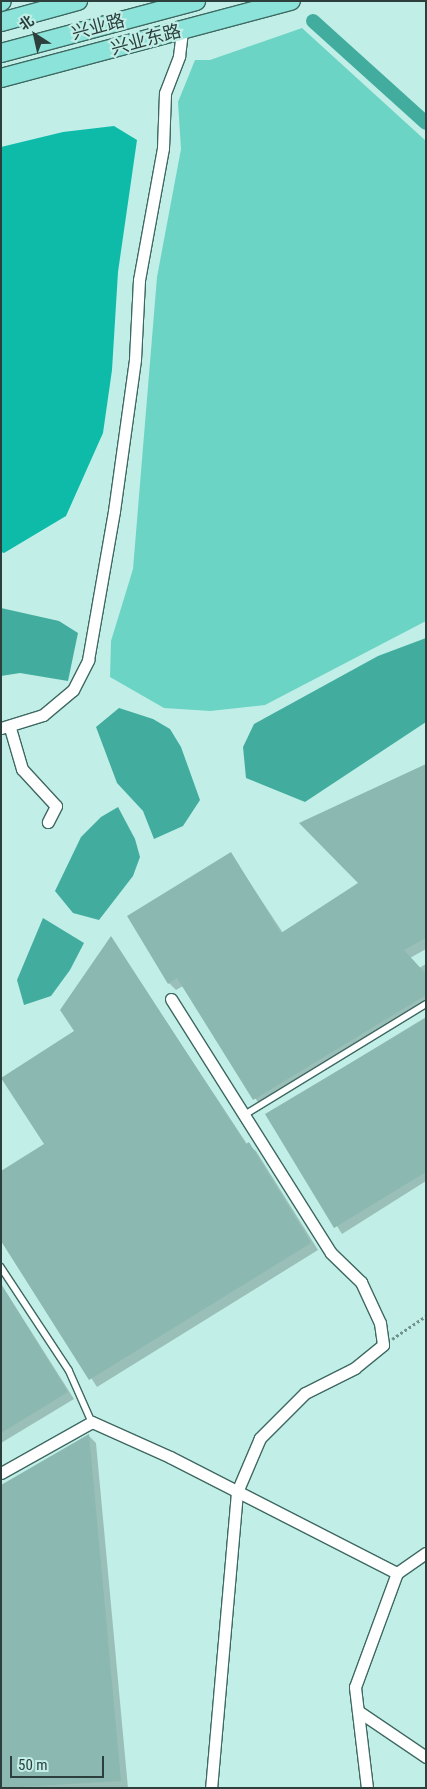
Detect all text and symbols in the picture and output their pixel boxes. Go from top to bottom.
north arrow [10,10,60,60]
street label: 兴业路 [69,10,127,44]
text: 北 [16,12,37,33]
street label: 兴业东路 [108,20,184,60]
scale bar [12,1746,106,1778]
text: 50 m [18,1756,48,1774]

